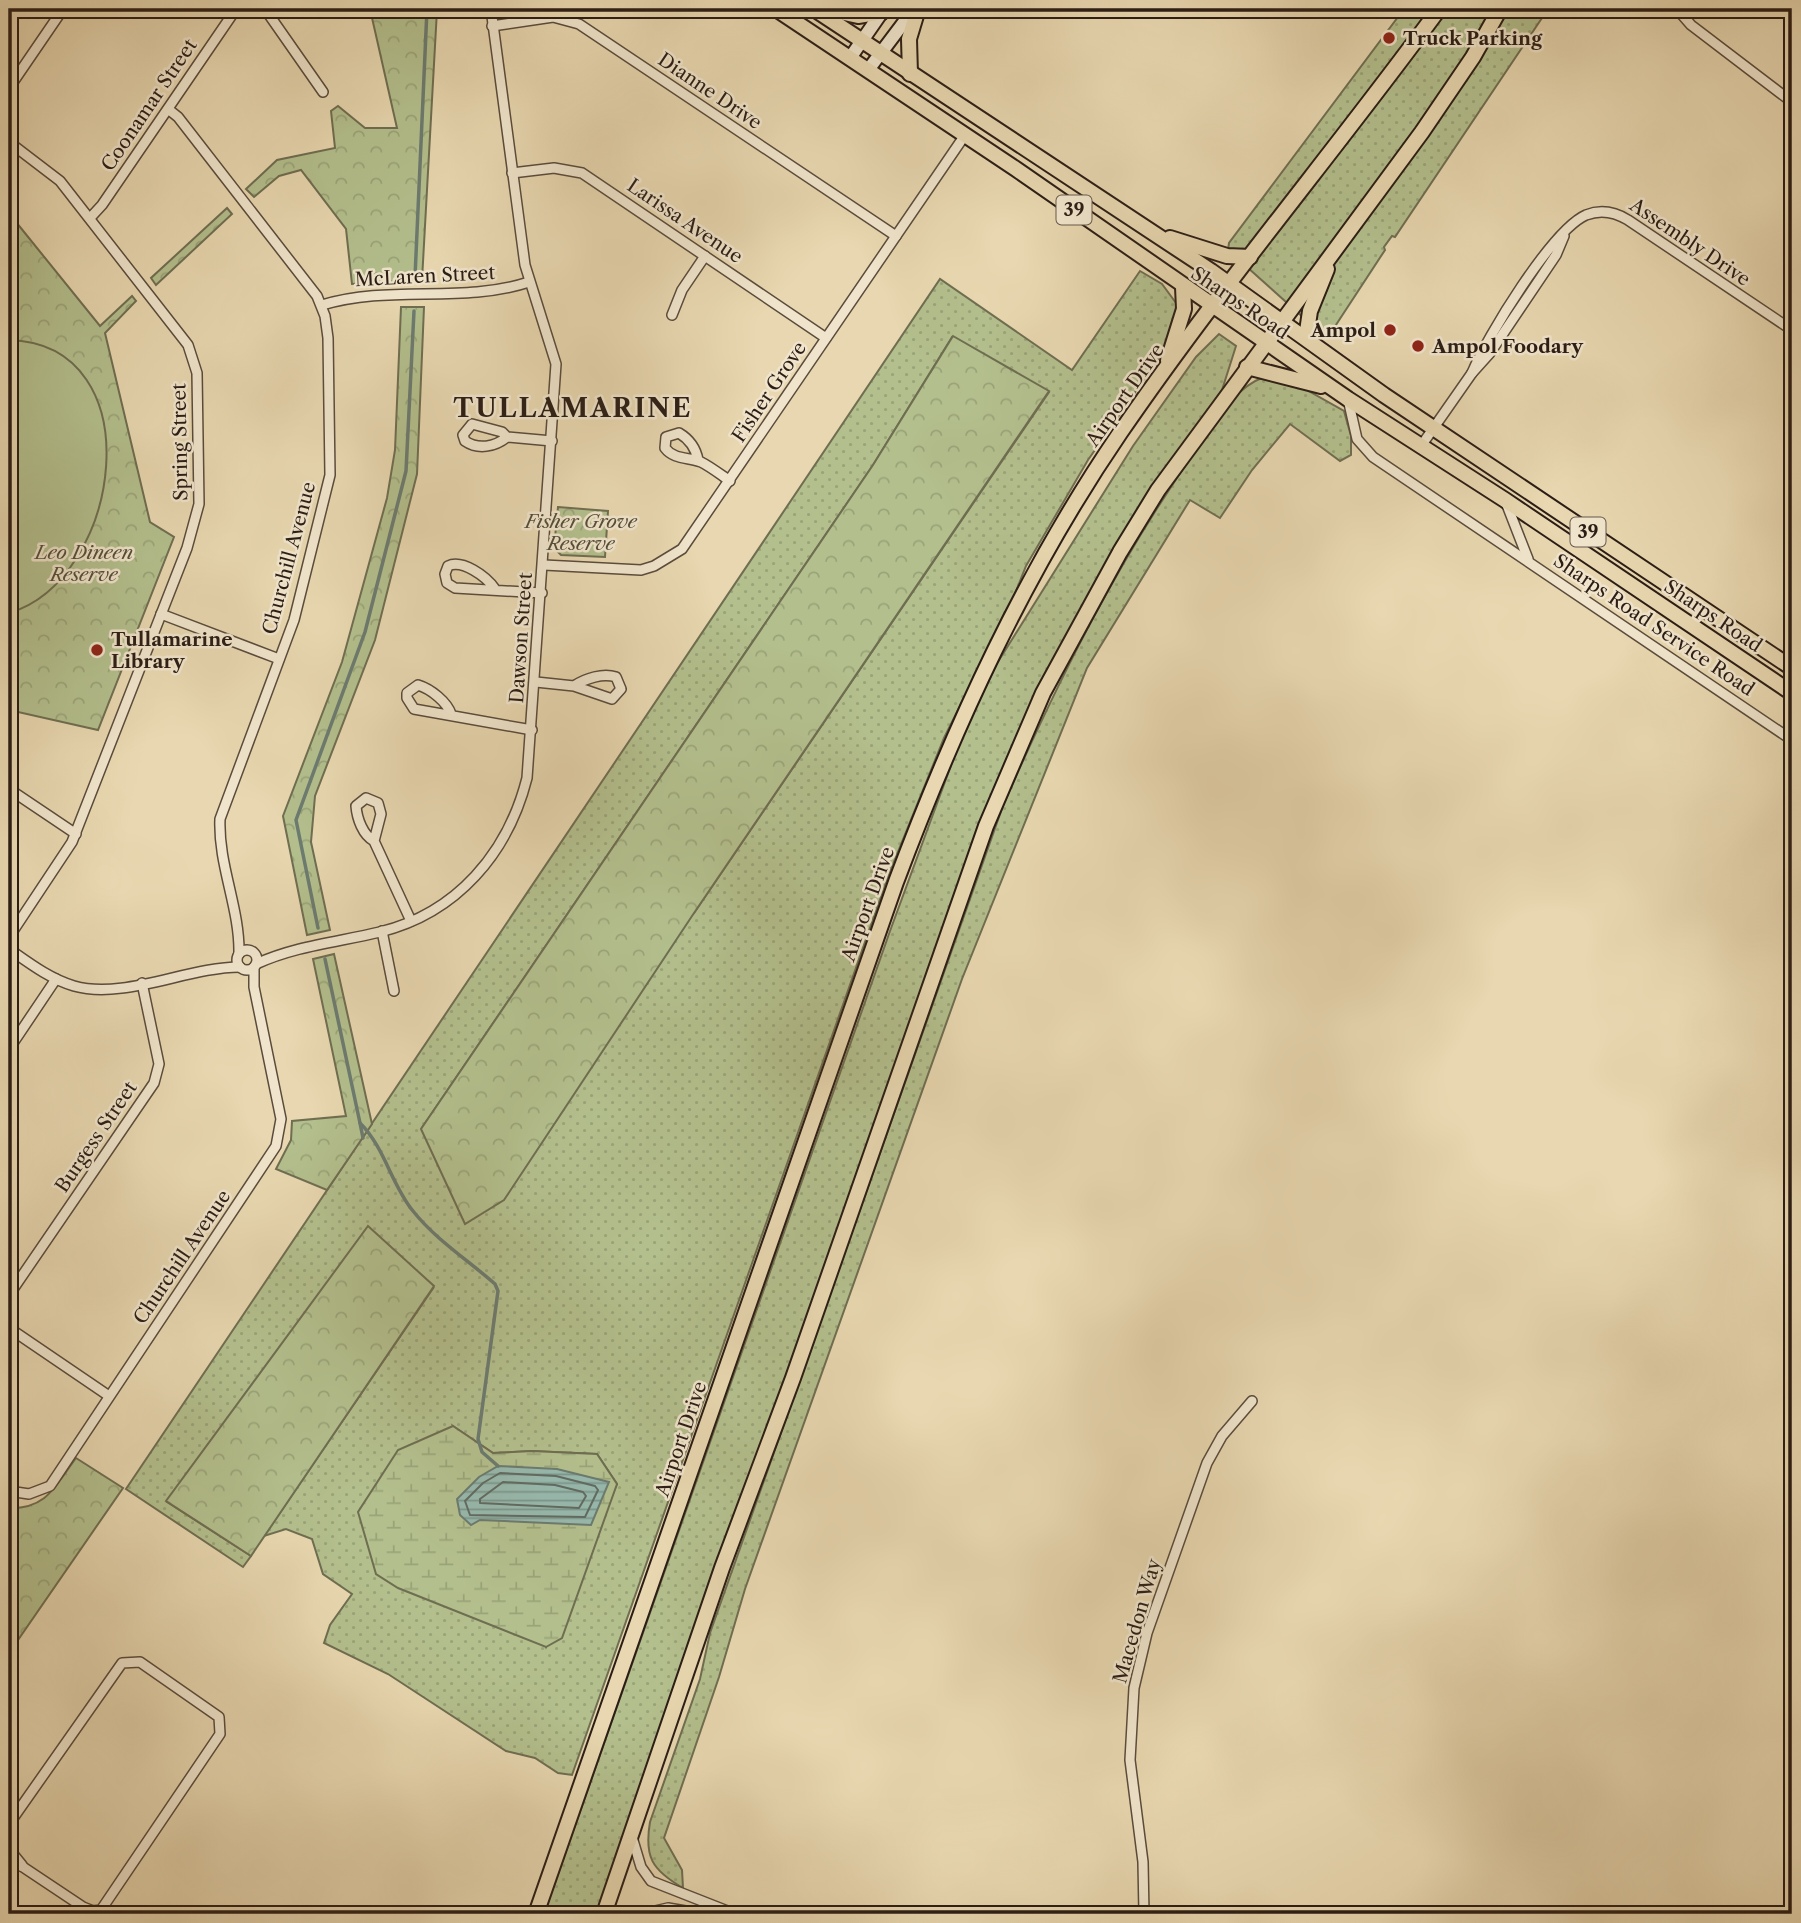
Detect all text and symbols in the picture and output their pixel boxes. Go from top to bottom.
place label: Truck Parking [1403,27,1543,50]
marker: Truck Parking [1381,30,1397,46]
street label: Coonamar Street [96,34,202,175]
street label: Dianne Drive [654,48,766,134]
street label: Larissa Avenue [623,174,747,268]
street label: Assembly Drive [1625,193,1755,291]
road number: 39 [1056,196,1092,224]
street label: McLaren Street [354,261,496,291]
street label: Sharps Road [1187,262,1294,344]
place label: Ampol [1310,319,1376,342]
marker: Ampol [1382,322,1398,338]
place label: Ampol Foodary [1431,335,1584,358]
street label: Fisher Grove [727,337,811,447]
marker: Ampol Foodary [1410,338,1426,354]
street label: Airport Drive [1080,339,1169,452]
street label: Spring Street [167,383,193,501]
district label: TULLAMARINE [453,392,693,424]
street label: Churchill Avenue [258,479,320,637]
park label: Fisher Grove Reserve [523,510,638,555]
road number: 39 [1570,518,1606,546]
park label: Leo Dineen Reserve [33,541,133,586]
street label: Sharps Road Service Road [1549,549,1759,701]
street label: Dawson Street [505,572,537,704]
street label: Sharps Road [1660,575,1767,657]
place label: Tullamarine Library [111,628,233,673]
marker: Tullamarine Library [89,642,105,658]
street label: Airport Drive [836,844,899,965]
street label: Burgess Street [50,1077,142,1197]
street label: Churchill Avenue [129,1186,235,1328]
street label: Airport Drive [650,1378,711,1501]
street label: Macedon Way [1108,1556,1166,1686]

